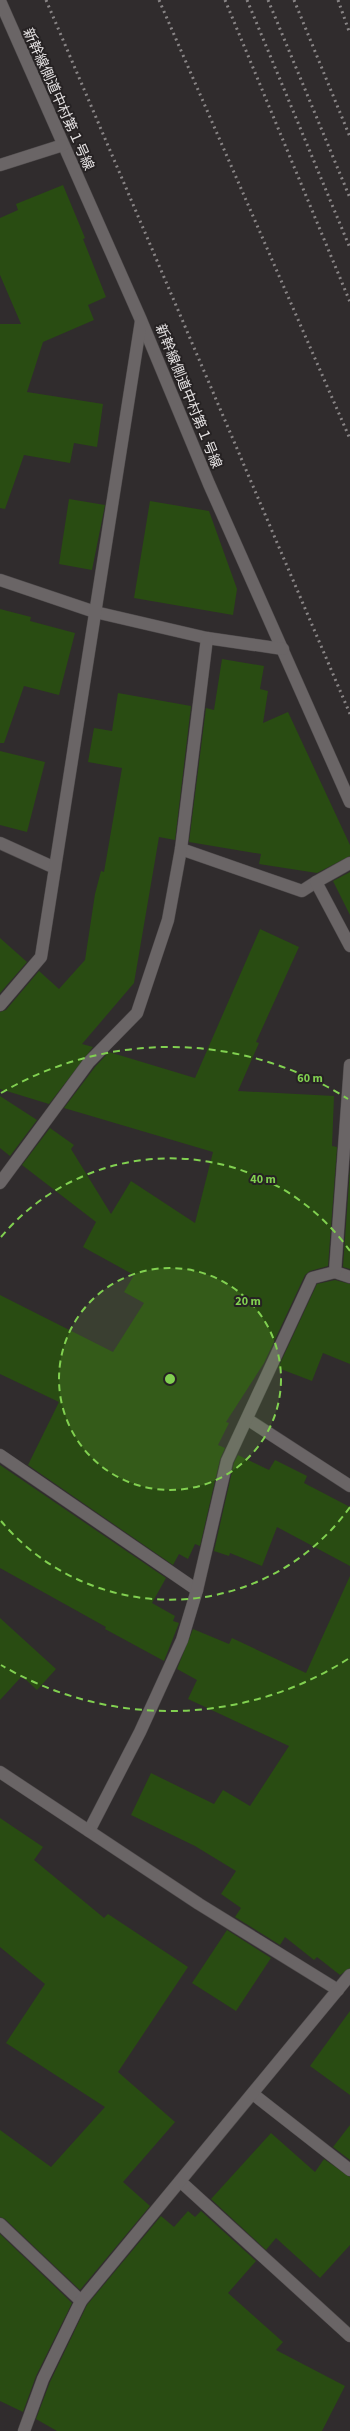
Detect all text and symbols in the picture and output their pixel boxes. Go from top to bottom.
street label: 新幹線側道中村第１号線 [18,25,99,174]
street label: 新幹線側道中村第１号線 [150,321,226,472]
text: 60 m [297,1070,323,1087]
text: 40 m [250,1171,276,1188]
text: 20 m [235,1293,261,1310]
centre of rings [163,1372,177,1386]

